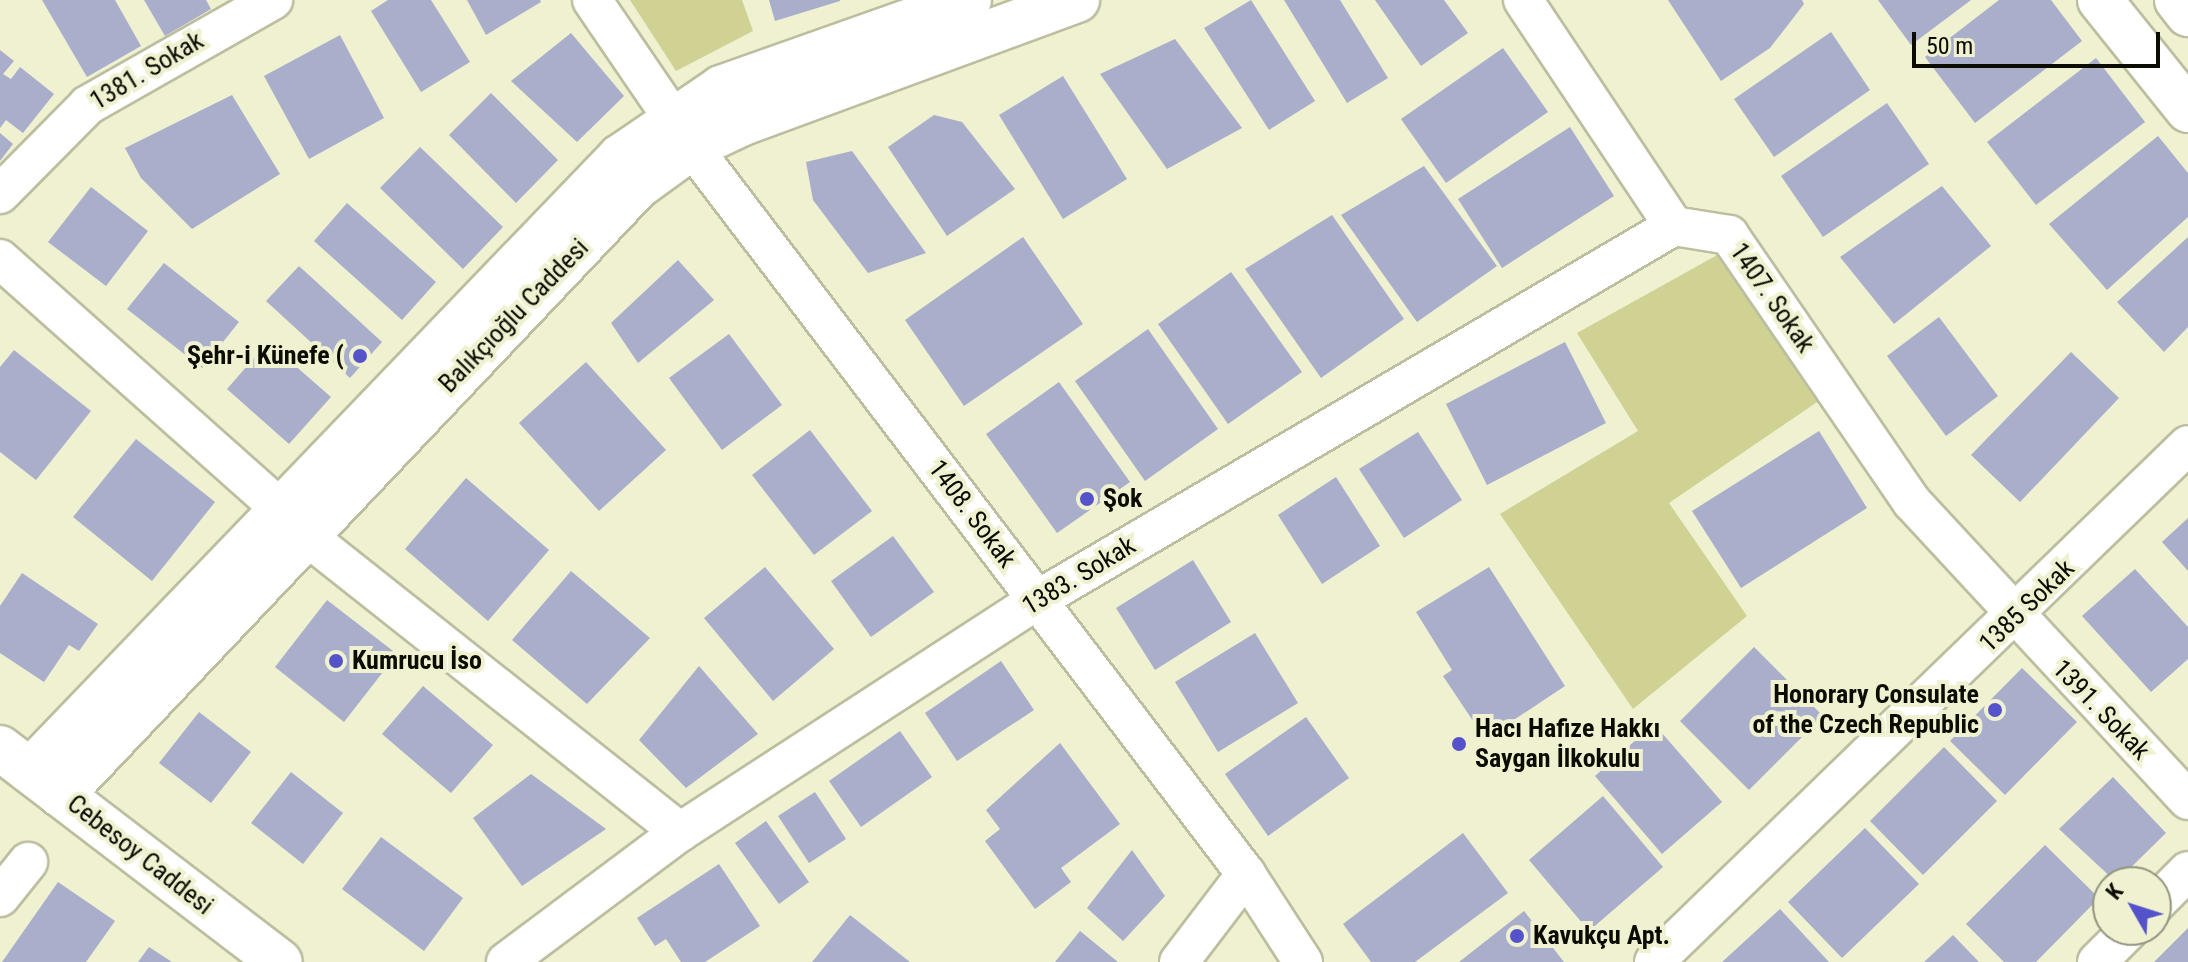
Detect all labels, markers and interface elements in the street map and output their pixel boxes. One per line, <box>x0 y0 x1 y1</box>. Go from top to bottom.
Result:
scale bar <box>1916 16 2164 66</box>
street label: 1381. Sokak <box>85 25 209 117</box>
text: 50 m <box>1926 32 1973 60</box>
street label: Balıkçıoğlu Caddesi <box>433 233 595 399</box>
street label: 1407. Sokak <box>1723 237 1821 359</box>
place label: Şehr-i Künefe ( <box>187 340 344 372</box>
marker: Şehr-i Künefe ( <box>351 347 369 365</box>
street label: 1408. Sokak <box>921 454 1023 574</box>
place label: Şok <box>1103 483 1142 515</box>
marker: Şok <box>1078 490 1096 508</box>
street label: 1383. Sokak <box>1017 530 1141 622</box>
street label: 1385 Sokak <box>1973 553 2081 659</box>
place label: Kumrucu İso <box>352 645 482 677</box>
marker: Kumrucu İso <box>327 652 345 670</box>
street label: 1391. Sokak <box>2046 654 2156 766</box>
place label: Honorary Consulate of the Czech Republic <box>1752 679 1979 740</box>
marker: Honorary Consulate of the Czech Republic <box>1986 701 2004 719</box>
place label: Hacı Hafize Hakkı Saygan İlkokulu <box>1475 713 1660 774</box>
marker: Hacı Hafize Hakkı Saygan İlkokulu <box>1450 735 1468 753</box>
street label: Cebesoy Caddesi <box>61 788 219 922</box>
north arrow <box>2092 866 2172 946</box>
text: K <box>2101 879 2128 904</box>
place label: Kavukçu Apt. <box>1533 920 1670 952</box>
marker: Kavukçu Apt. <box>1508 927 1526 945</box>

